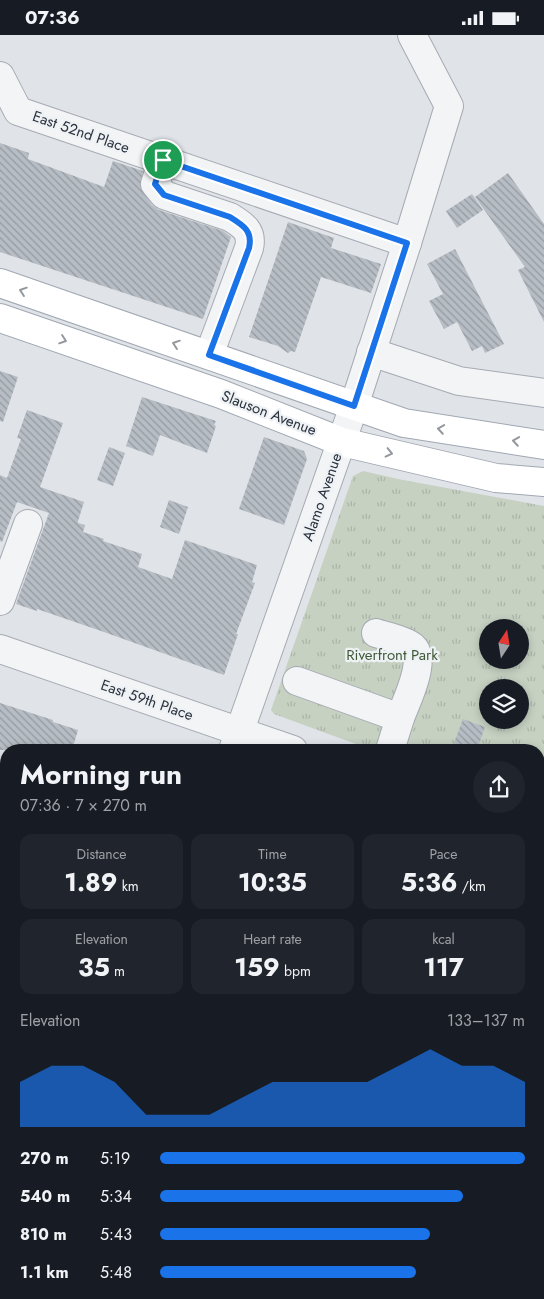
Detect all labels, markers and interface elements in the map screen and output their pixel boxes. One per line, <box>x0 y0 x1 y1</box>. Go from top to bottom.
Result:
text: 07:36 <box>25 4 80 31</box>
street label: East 52nd Place <box>30 105 133 159</box>
pin <box>142 139 184 181</box>
icon: arrive <box>149 146 177 174</box>
one-way arrow <box>19 286 27 296</box>
one-way arrow <box>58 334 66 344</box>
one-way arrow <box>173 339 181 349</box>
street label: Slauson Avenue <box>218 385 320 441</box>
one-way arrow <box>436 424 444 435</box>
one-way arrow <box>512 436 521 446</box>
one-way arrow <box>385 447 394 458</box>
street label: Alamo Avenue <box>297 450 347 544</box>
north arrow <box>479 619 529 669</box>
map controls <box>479 619 529 729</box>
park label: Riverfront Park <box>346 644 438 666</box>
street label: East 59th Place <box>98 674 196 726</box>
button: layers <box>479 679 529 729</box>
text: Morning run <box>20 754 182 795</box>
button: share <box>473 761 525 813</box>
text: 07:36 · 7 × 270 m <box>20 794 147 817</box>
text: Distance <box>76 844 127 864</box>
text: Time <box>258 844 287 864</box>
text: Pace <box>430 844 457 864</box>
text: 1.89 <box>64 864 117 900</box>
text: 10:35 <box>238 864 307 900</box>
text: 5:36 <box>401 864 457 900</box>
text: km <box>117 876 139 896</box>
text: /km <box>457 876 486 896</box>
text: Elevation <box>75 929 128 949</box>
text: Heart rate <box>243 929 302 949</box>
text: kcal <box>432 929 455 949</box>
text: 35 <box>78 949 110 985</box>
text: 159 <box>234 949 280 985</box>
text: 117 <box>423 949 464 985</box>
text: m <box>110 961 125 981</box>
text: bpm <box>280 961 311 981</box>
text: Elevation <box>20 1009 80 1032</box>
text: 133–137 m <box>447 1009 525 1032</box>
text: 270 m <box>20 1147 69 1170</box>
text: 5:19 <box>100 1147 130 1170</box>
text: 540 m <box>20 1185 70 1208</box>
text: 5:34 <box>100 1185 132 1208</box>
text: 810 m <box>20 1223 67 1246</box>
text: 5:43 <box>100 1223 132 1246</box>
text: 1.1 km <box>20 1261 69 1284</box>
text: 5:48 <box>100 1261 132 1284</box>

